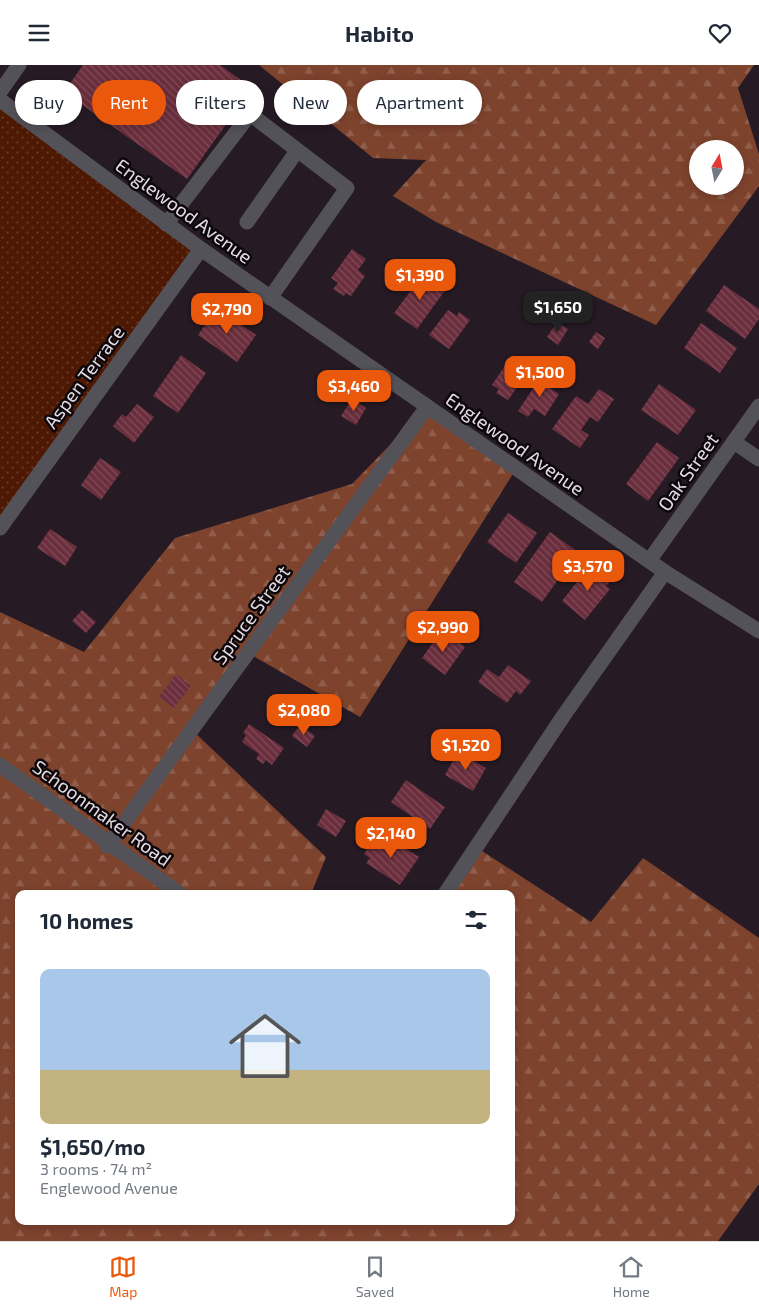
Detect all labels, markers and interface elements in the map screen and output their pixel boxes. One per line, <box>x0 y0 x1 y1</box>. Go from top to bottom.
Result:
icon: menu <box>25 19 53 47</box>
icon: heart <box>706 19 734 47</box>
text: Habito <box>345 20 414 46</box>
chip: Buy <box>15 80 82 125</box>
chip: Rent <box>92 80 166 125</box>
chip: Filters <box>176 80 264 125</box>
chip: New <box>274 80 347 125</box>
chip: Apartment <box>357 80 482 125</box>
north arrow <box>689 140 744 195</box>
map controls <box>689 140 744 195</box>
street label: Englewood Avenue <box>111 153 257 268</box>
pin: $1,390 <box>379 259 461 301</box>
text: $1,390 <box>396 265 444 284</box>
pin: $1,650 <box>517 291 599 333</box>
pin: $2,790 <box>186 293 268 335</box>
text: $1,650 <box>534 297 582 316</box>
text: $2,790 <box>202 299 252 318</box>
street label: Aspen Terrace <box>39 321 129 433</box>
pin: $1,500 <box>499 355 581 398</box>
text: $1,500 <box>515 362 565 381</box>
pin: $3,460 <box>313 369 395 412</box>
text: $3,460 <box>328 376 380 395</box>
street label: Englewood Avenue <box>442 387 589 500</box>
street label: Oak Street <box>652 428 723 515</box>
pin: $3,570 <box>547 549 629 592</box>
text: $3,570 <box>563 556 613 575</box>
street label: Spruce Street <box>207 561 294 669</box>
pin: $2,990 <box>402 611 484 653</box>
text: $2,990 <box>417 617 469 636</box>
pin: $2,080 <box>263 693 345 736</box>
text: $2,080 <box>278 700 330 719</box>
pin: $1,520 <box>425 729 507 771</box>
text: $1,520 <box>442 735 490 754</box>
street label: Schoonmaker Road <box>29 755 176 871</box>
pin: $2,140 <box>350 817 432 859</box>
text: $2,140 <box>367 823 415 842</box>
icon: filters <box>462 906 490 934</box>
text: 10 homes <box>40 908 133 933</box>
icon: home <box>220 1001 310 1091</box>
text: $1,650/mo <box>40 1134 145 1159</box>
text: 3 rooms · 74 m² <box>40 1159 152 1178</box>
text: Englewood Avenue <box>40 1178 178 1197</box>
tab: Map <box>109 1253 137 1300</box>
tab: Saved <box>356 1253 394 1300</box>
tab: Home <box>613 1253 650 1300</box>

